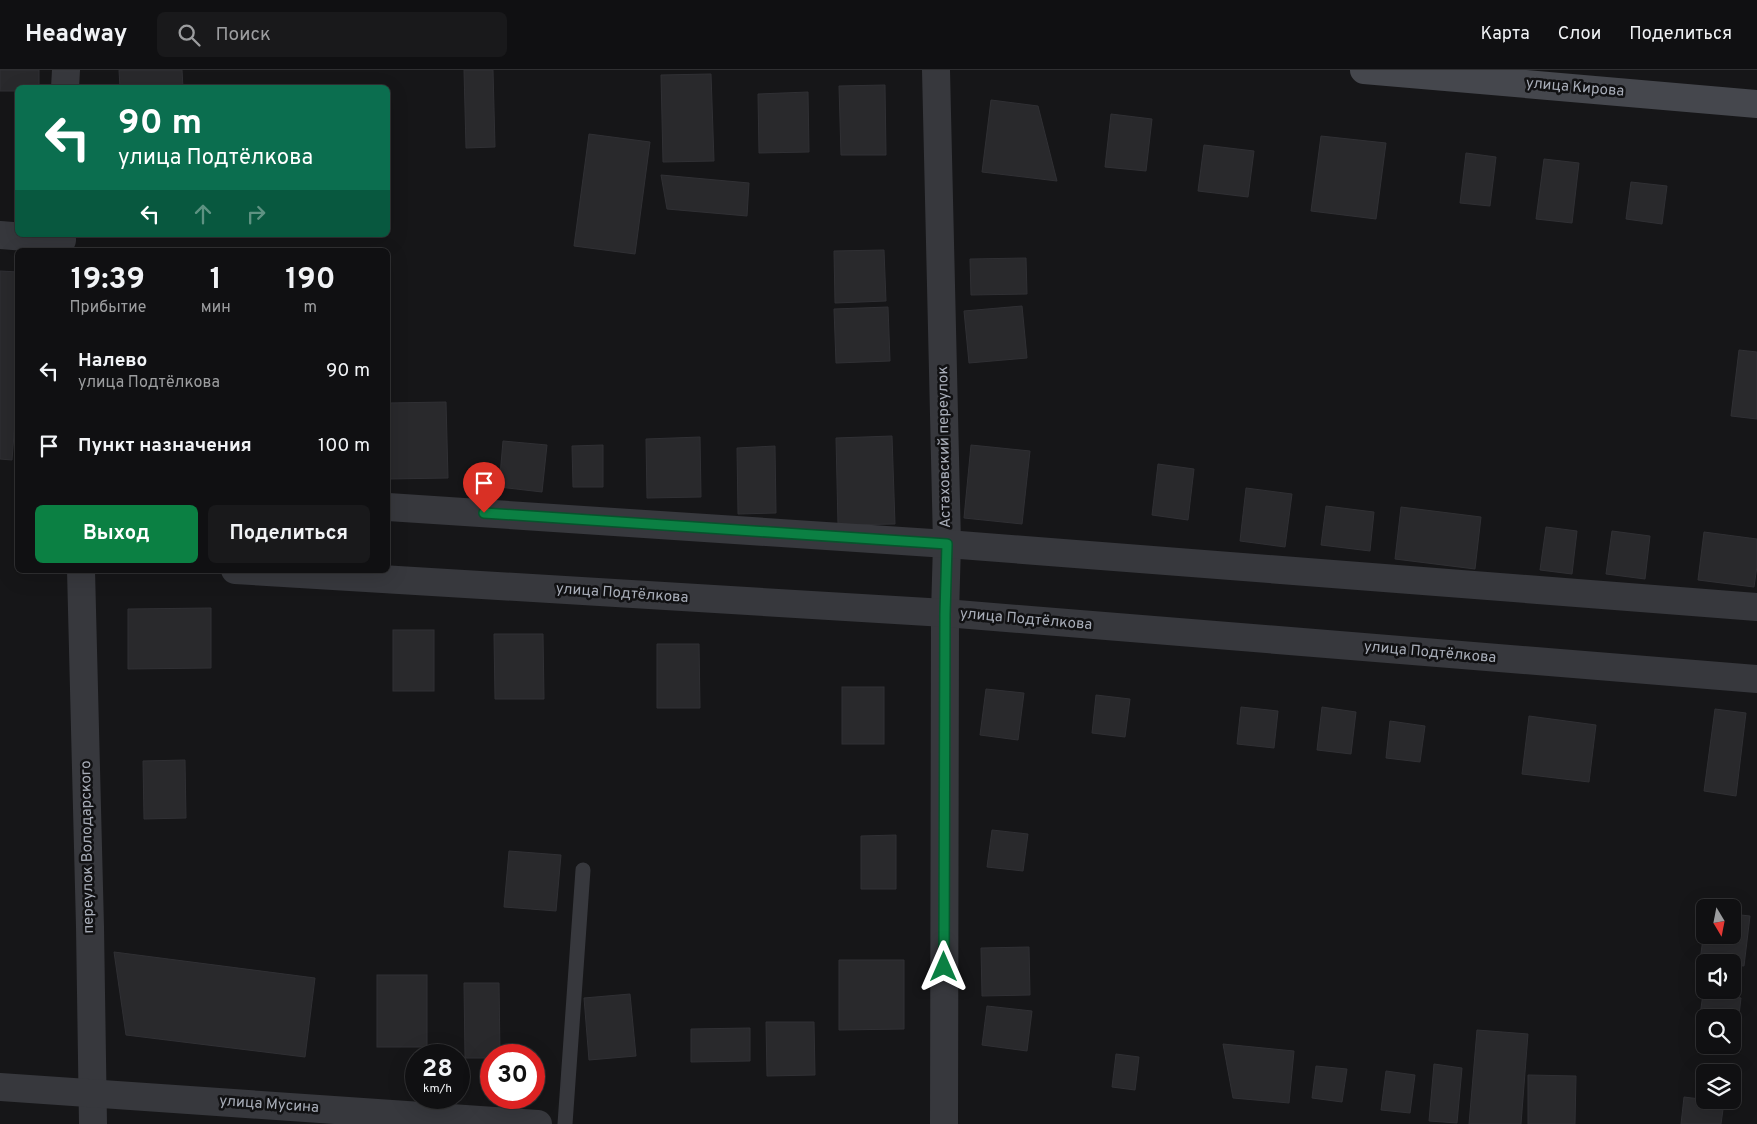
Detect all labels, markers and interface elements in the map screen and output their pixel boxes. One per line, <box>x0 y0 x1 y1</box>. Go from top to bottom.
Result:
search box <box>157 12 507 57</box>
text: Headway <box>25 20 127 50</box>
icon: search <box>175 21 203 49</box>
text: Поиск <box>215 23 271 47</box>
text: Карта <box>1480 23 1530 46</box>
text: Слои <box>1558 23 1601 46</box>
text: Поделиться <box>1629 23 1732 46</box>
street label: улица Кирова <box>1525 74 1625 102</box>
text: 90 m <box>118 102 202 146</box>
icon: left <box>35 105 100 170</box>
text: улица Подтёлкова <box>118 145 313 172</box>
icon: left <box>136 200 164 228</box>
icon: ahead <box>189 200 217 228</box>
icon: right <box>242 200 270 228</box>
text: 19:39 <box>71 262 145 299</box>
text: 1 <box>210 262 222 299</box>
text: 190 <box>285 262 335 299</box>
text: Прибытие <box>70 298 146 318</box>
text: мин <box>201 298 231 318</box>
text: m <box>304 298 317 318</box>
text: Налево <box>78 349 147 373</box>
icon: left <box>35 357 63 385</box>
text: 90 m <box>326 359 370 383</box>
street label: Астаховский переулок <box>934 366 956 528</box>
text: улица Подтёлкова <box>78 373 220 393</box>
icon: arrive <box>35 432 63 460</box>
text: Пункт назначения <box>78 434 252 458</box>
text: 100 m <box>318 434 370 458</box>
pin <box>463 462 505 513</box>
icon: arrive <box>470 469 498 497</box>
button: Выход <box>35 505 198 563</box>
button: Поделиться <box>208 505 370 563</box>
street label: улица Подтёлкова <box>555 580 689 608</box>
street label: улица Подтёлкова <box>959 605 1093 635</box>
street label: улица Подтёлкова <box>1363 638 1497 668</box>
street label: переулок Володарского <box>77 760 99 934</box>
north arrow <box>1696 899 1741 944</box>
map controls <box>1696 899 1741 1109</box>
position arrow <box>917 940 969 992</box>
button: sound <box>1696 954 1741 999</box>
button: search <box>1696 1009 1741 1054</box>
speed limit sign: 30 <box>480 1044 545 1109</box>
text: 28 <box>422 1054 453 1086</box>
button: layers <box>1696 1064 1741 1109</box>
text: km/h <box>423 1081 452 1097</box>
street label: улица Мусина <box>218 1092 320 1118</box>

